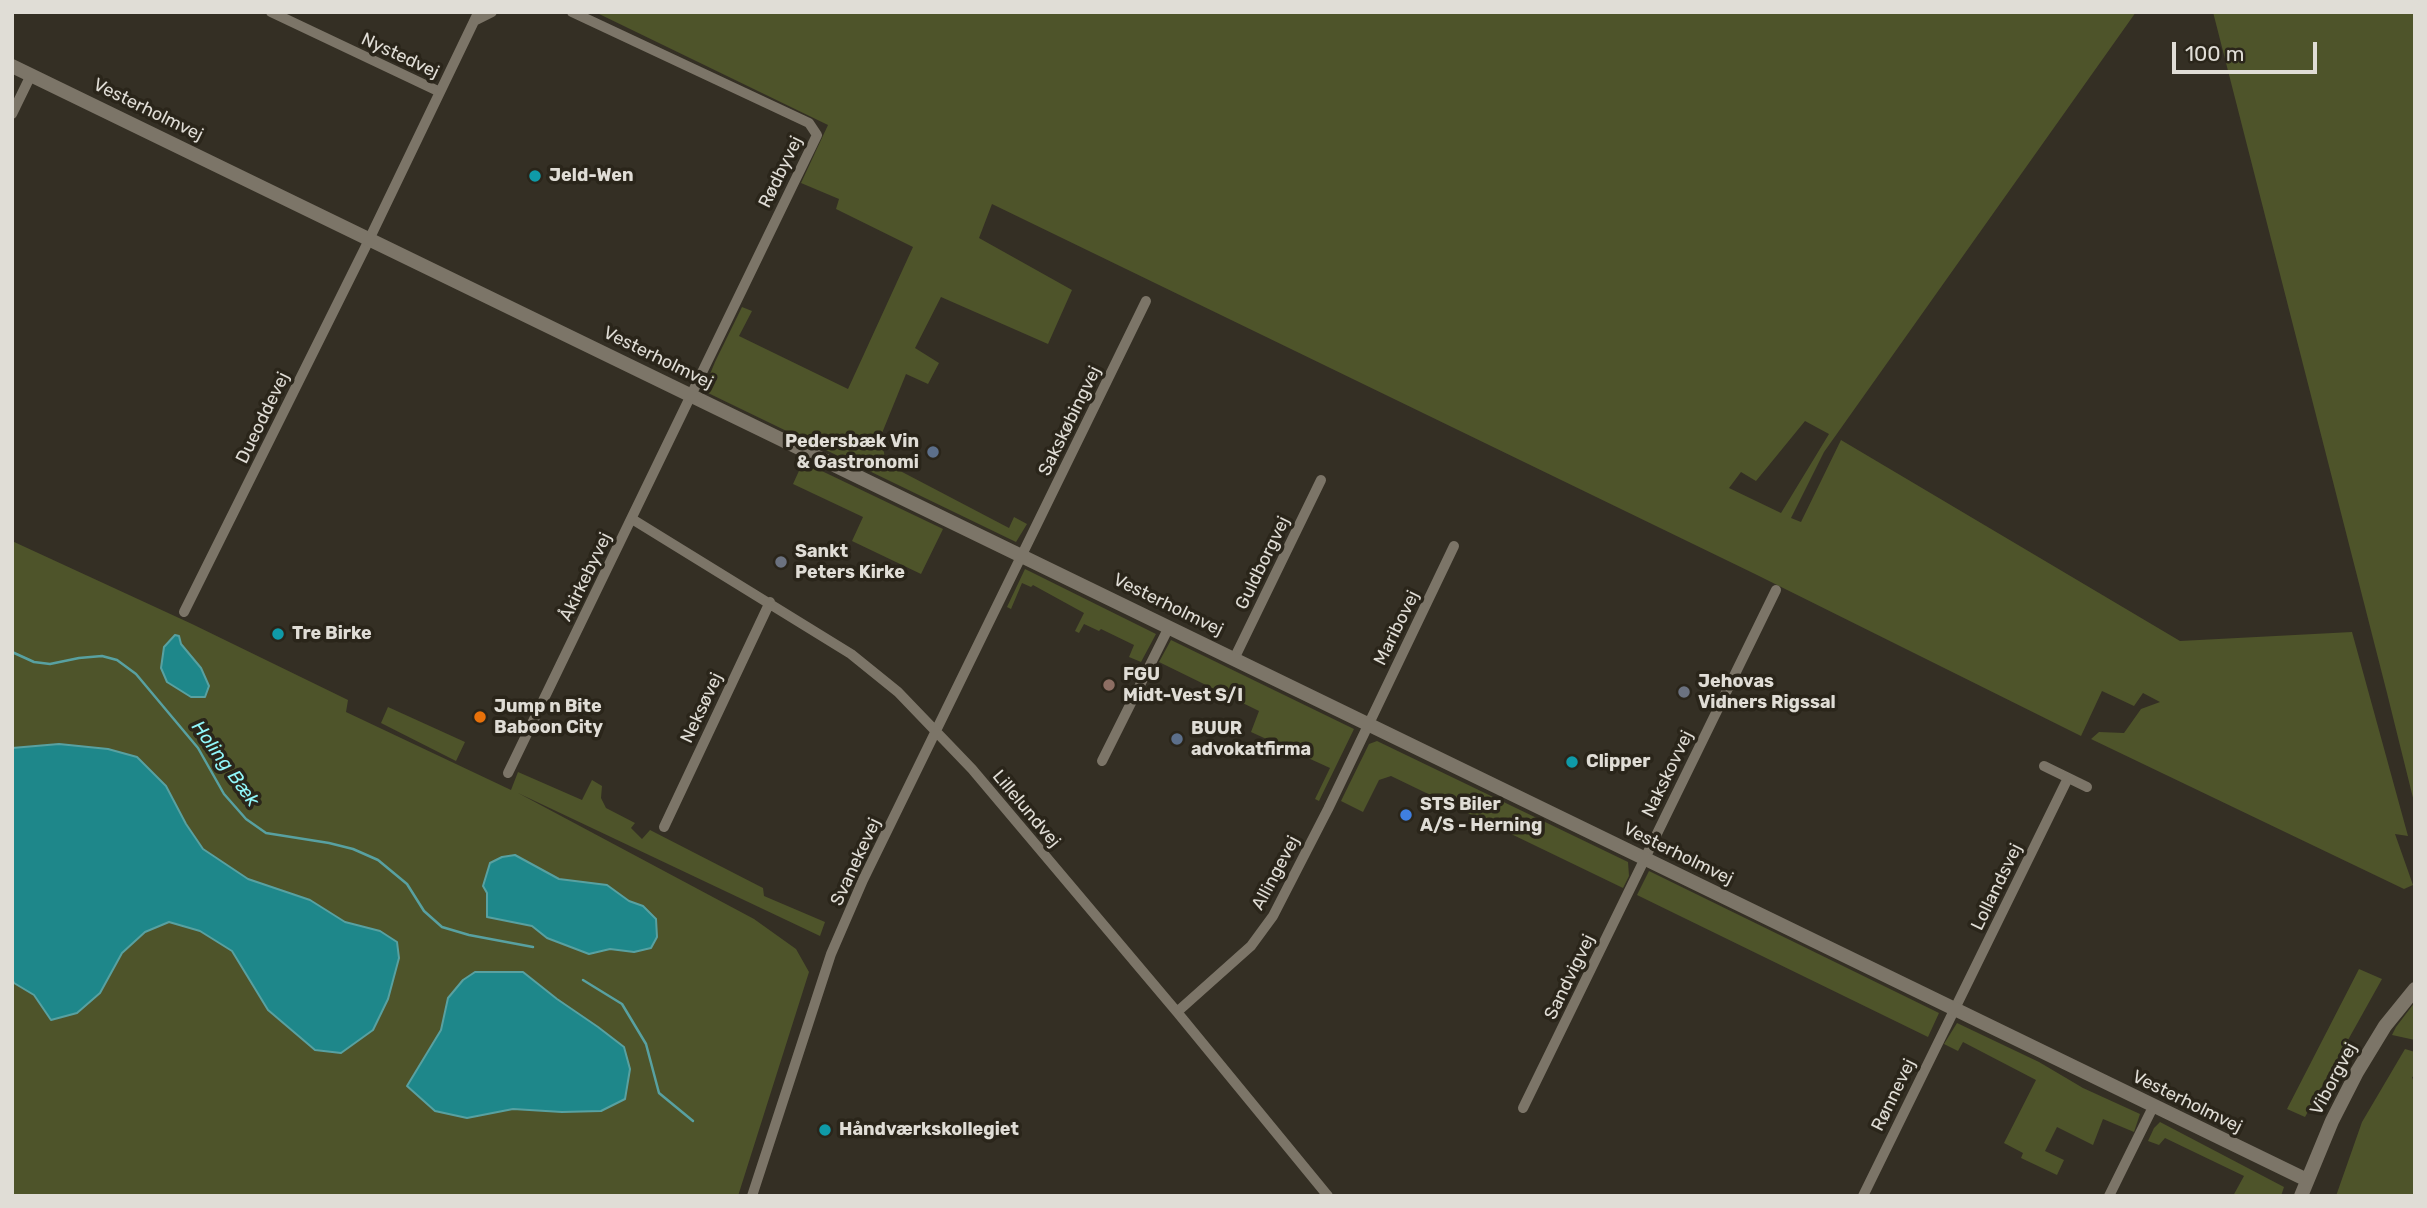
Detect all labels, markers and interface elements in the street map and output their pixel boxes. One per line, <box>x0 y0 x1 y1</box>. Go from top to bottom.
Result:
scale bar <box>2175 28 2320 72</box>
street label: Nystedvej <box>358 29 442 83</box>
text: 100 m <box>2185 41 2244 66</box>
street label: Vesterholmvej <box>89 74 207 146</box>
street label: Rødbyvej <box>754 133 808 211</box>
place label: Jeld-Wen <box>549 165 633 187</box>
marker: Jeld-Wen <box>527 168 543 184</box>
street label: Vesterholmvej <box>599 322 717 394</box>
street label: Sakskøbingvej <box>1034 363 1106 479</box>
street label: Dueoddevej <box>232 369 294 467</box>
place label: Pedersbæk Vin & Gastronomi <box>785 431 919 474</box>
marker: Pedersbæk Vin & Gastronomi <box>925 444 941 460</box>
street label: Guldborgvej <box>1231 513 1295 613</box>
street label: Åkirkebyvej <box>555 529 617 625</box>
place label: Sankt Peters Kirke <box>795 541 905 584</box>
marker: Sankt Peters Kirke <box>773 554 789 570</box>
street label: Vesterholmvej <box>1109 569 1227 641</box>
street label: Maribovej <box>1370 587 1424 669</box>
place label: Tre Birke <box>292 623 372 645</box>
marker: Tre Birke <box>270 626 286 642</box>
place label: FGU Midt-Vest S/I <box>1123 664 1243 706</box>
street label: Neksøvej <box>676 669 728 747</box>
place label: Jehovas Vidners Rigssal <box>1698 671 1836 714</box>
marker: FGU Midt-Vest S/I <box>1101 677 1117 693</box>
marker: Jehovas Vidners Rigssal <box>1676 684 1692 700</box>
place label: Jump n Bite Baboon City <box>494 696 603 738</box>
marker: Jump n Bite Baboon City <box>472 709 488 725</box>
water label: Holing Bæk <box>186 717 264 811</box>
place label: BUUR advokatfirma <box>1191 718 1311 760</box>
street label: Nakskovvej <box>1638 727 1698 821</box>
marker: BUUR advokatfirma <box>1169 731 1185 747</box>
place label: Clipper <box>1586 751 1651 773</box>
marker: Clipper <box>1564 754 1580 770</box>
street label: Lillelundvej <box>987 766 1065 852</box>
place label: STS Biler A/S - Herning <box>1420 794 1542 836</box>
marker: STS Biler A/S - Herning <box>1398 807 1414 823</box>
street label: Svanekevej <box>826 815 886 909</box>
street label: Vesterholmvej <box>1619 818 1737 890</box>
street label: Allingevej <box>1247 832 1305 914</box>
street label: Lollandsvej <box>1967 840 2027 934</box>
street label: Sandvigvej <box>1540 931 1600 1023</box>
street label: Viborgvej <box>2306 1039 2362 1119</box>
street label: Rønnevej <box>1867 1055 1921 1135</box>
street label: Vesterholmvej <box>2128 1066 2246 1138</box>
place label: Håndværkskollegiet <box>839 1119 1019 1141</box>
marker: Håndværkskollegiet <box>817 1122 833 1138</box>

